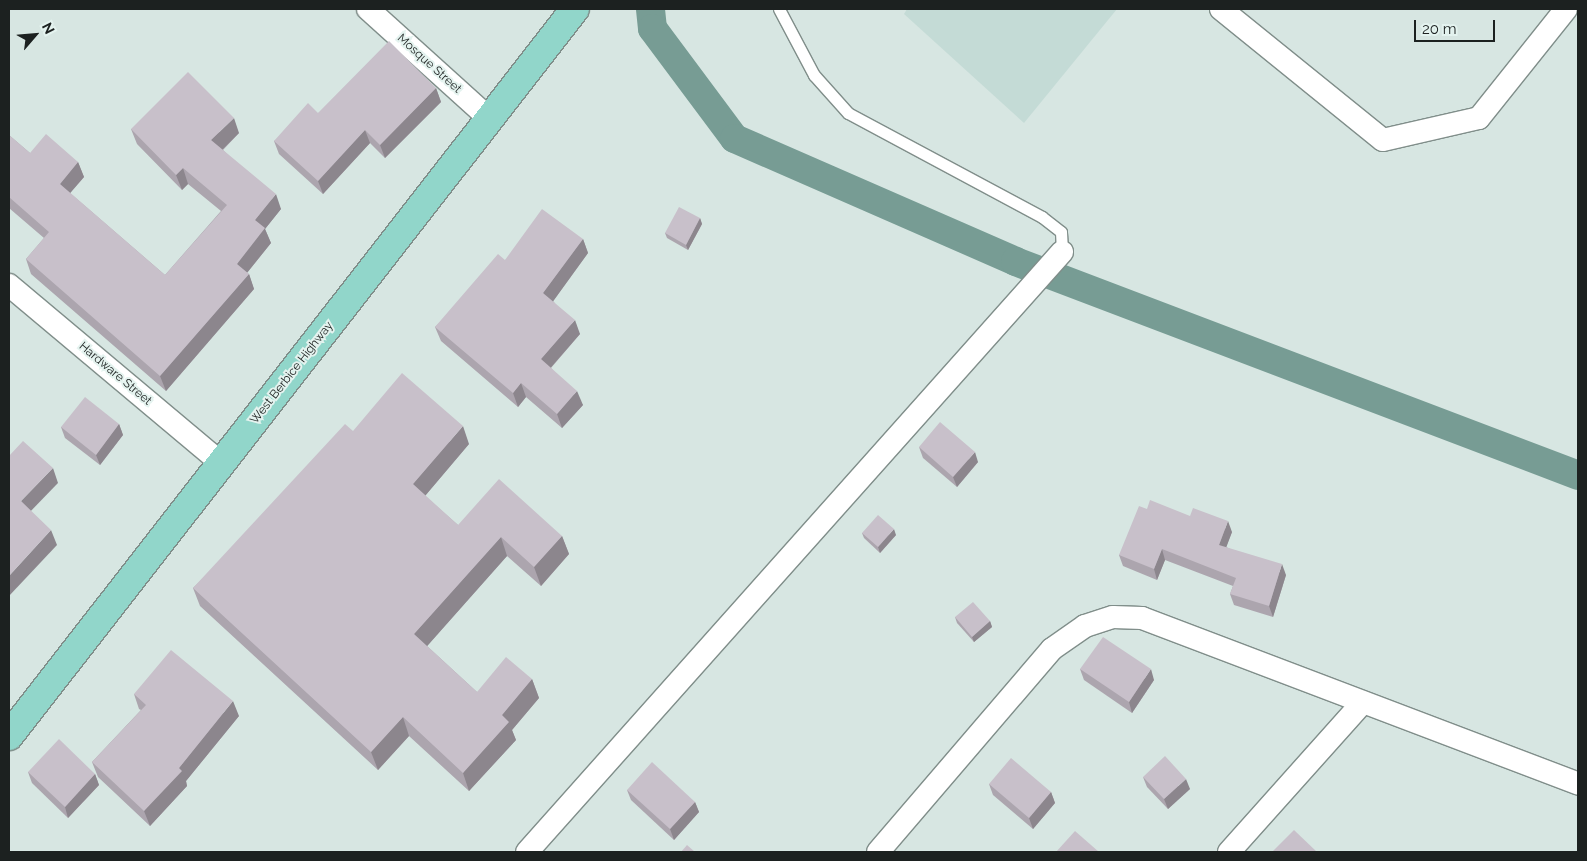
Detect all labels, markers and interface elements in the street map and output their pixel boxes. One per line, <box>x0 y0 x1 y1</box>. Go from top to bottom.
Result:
north arrow <box>10 10 60 60</box>
scale bar <box>1417 10 1498 42</box>
text: N <box>39 20 58 37</box>
text: 20 m <box>1422 20 1457 38</box>
street label: Mosque Street <box>394 31 464 97</box>
street label: West Berbice Highway <box>248 319 336 427</box>
street label: Hardware Street <box>76 339 154 409</box>

